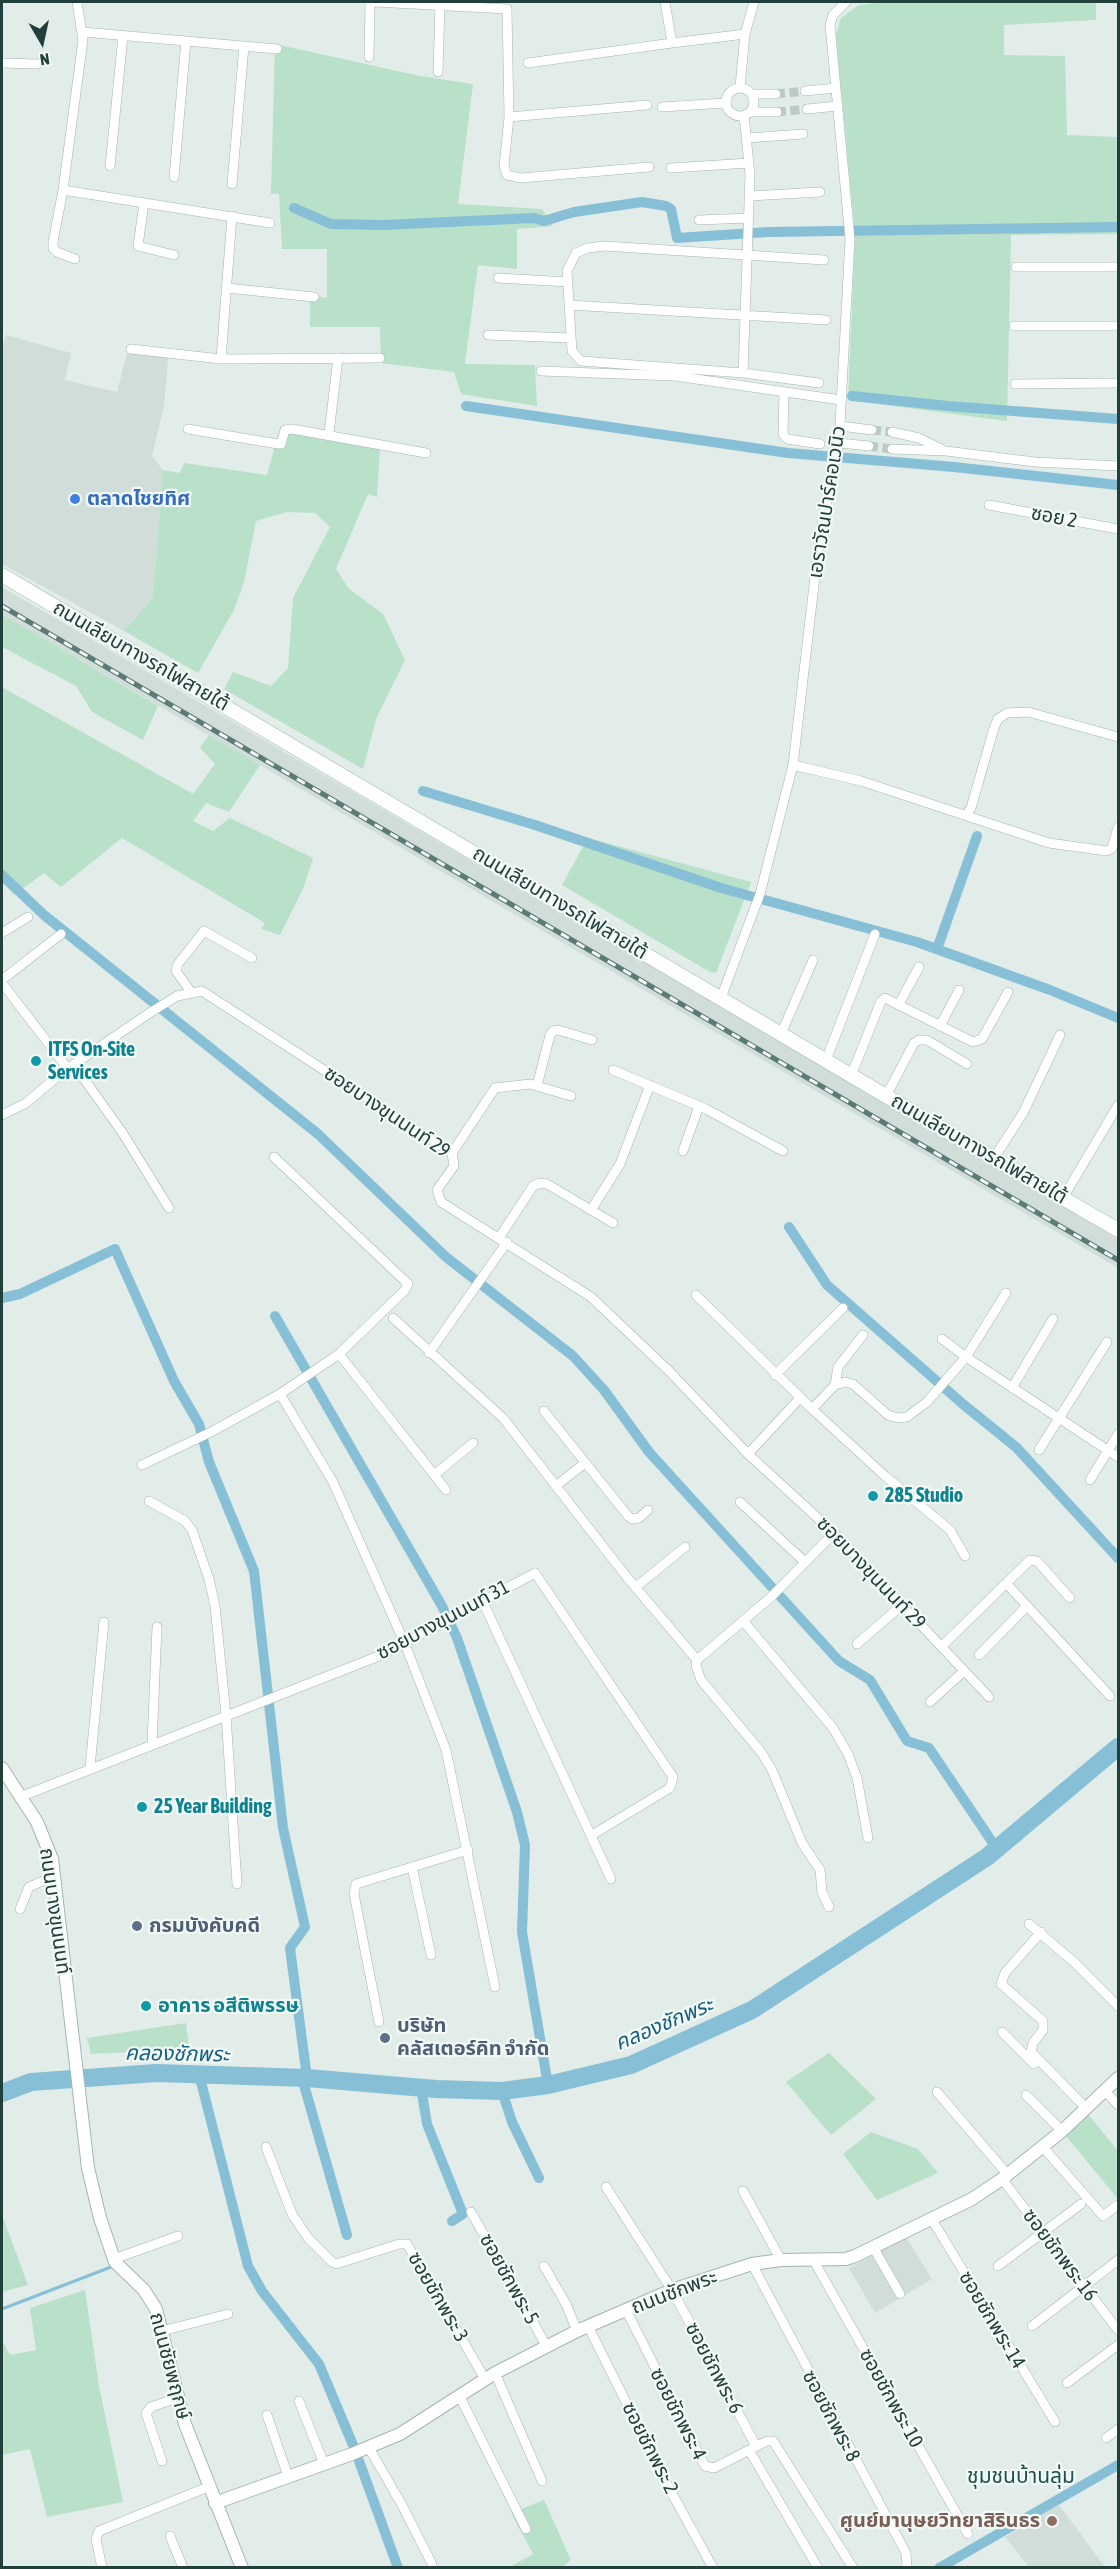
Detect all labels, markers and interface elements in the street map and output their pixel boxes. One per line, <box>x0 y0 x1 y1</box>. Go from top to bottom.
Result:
north arrow <box>12 12 72 72</box>
text: N <box>39 50 51 69</box>
street label: เอราวัณปาร์คอเวนิว <box>803 424 851 580</box>
place label: ตลาดไชยทิศ <box>87 487 190 511</box>
marker: ตลาดไชยทิศ <box>68 492 82 506</box>
street label: ซอย 2 <box>1029 501 1079 533</box>
street label: ถนนเลียบทางรถไฟสายใต้ <box>49 596 233 716</box>
street label: ถนนเลียบทางรถไฟสายใต้ <box>468 841 652 965</box>
place label: ITFS On-Site Services <box>48 1038 135 1085</box>
marker: ITFS On-Site Services <box>29 1054 43 1068</box>
street label: ซอยบางขุนนนท์ 29 <box>319 1061 455 1163</box>
street label: ถนนเลียบทางรถไฟสายใต้ <box>887 1089 1071 1209</box>
place label: 285 Studio <box>885 1484 963 1508</box>
marker: 285 Studio <box>866 1489 880 1503</box>
street label: ซอยบางขุนนนท์ 29 <box>811 1512 931 1634</box>
street label: ซอยบางขุนนนท์ 31 <box>373 1575 513 1665</box>
place label: 25 Year Building <box>154 1795 271 1819</box>
marker: 25 Year Building <box>135 1800 149 1814</box>
street label: ถนนบางขุนนนท์ <box>34 1846 76 1976</box>
place label: กรมบังคับคดี <box>149 1914 260 1938</box>
marker: กรมบังคับคดี <box>130 1919 144 1933</box>
water label: คลองชักพระ <box>611 1992 717 2056</box>
place label: อาคาร อสีติพรรษ <box>158 1994 299 2018</box>
marker: อาคาร อสีติพรรษ <box>139 1999 153 2013</box>
place label: บริษัท คลัสเตอร์คิท จำกัด <box>397 2014 549 2061</box>
marker: บริษัท คลัสเตอร์คิท จำกัด <box>378 2031 392 2045</box>
water label: คลองชักพระ <box>125 2040 229 2068</box>
street label: ซอยชักพระ 16 <box>1017 2204 1103 2306</box>
street label: ซอยชักพระ 5 <box>474 2229 544 2329</box>
street label: ซอยชักพระ 3 <box>403 2248 473 2346</box>
street label: ถนนชักพระ <box>628 2265 720 2319</box>
street label: ซอยชักพระ 14 <box>954 2267 1030 2373</box>
street label: ถนนชัยพฤกษ์ <box>144 2310 196 2422</box>
street label: ซอยชักพระ 6 <box>680 2318 748 2418</box>
street label: ซอยชักพระ 10 <box>854 2344 928 2452</box>
street label: ซอยชักพระ 4 <box>645 2364 711 2464</box>
street label: ซอยชักพระ 8 <box>797 2366 865 2466</box>
street label: ซอยชักพระ 2 <box>617 2398 683 2498</box>
district label: ชุมชนบ้านลุ่ม <box>967 2463 1075 2489</box>
place label: ศูนย์มานุษยวิทยาสิรินธร <box>840 2509 1040 2533</box>
marker: ศูนย์มานุษยวิทยาสิรินธร <box>1045 2514 1059 2528</box>

